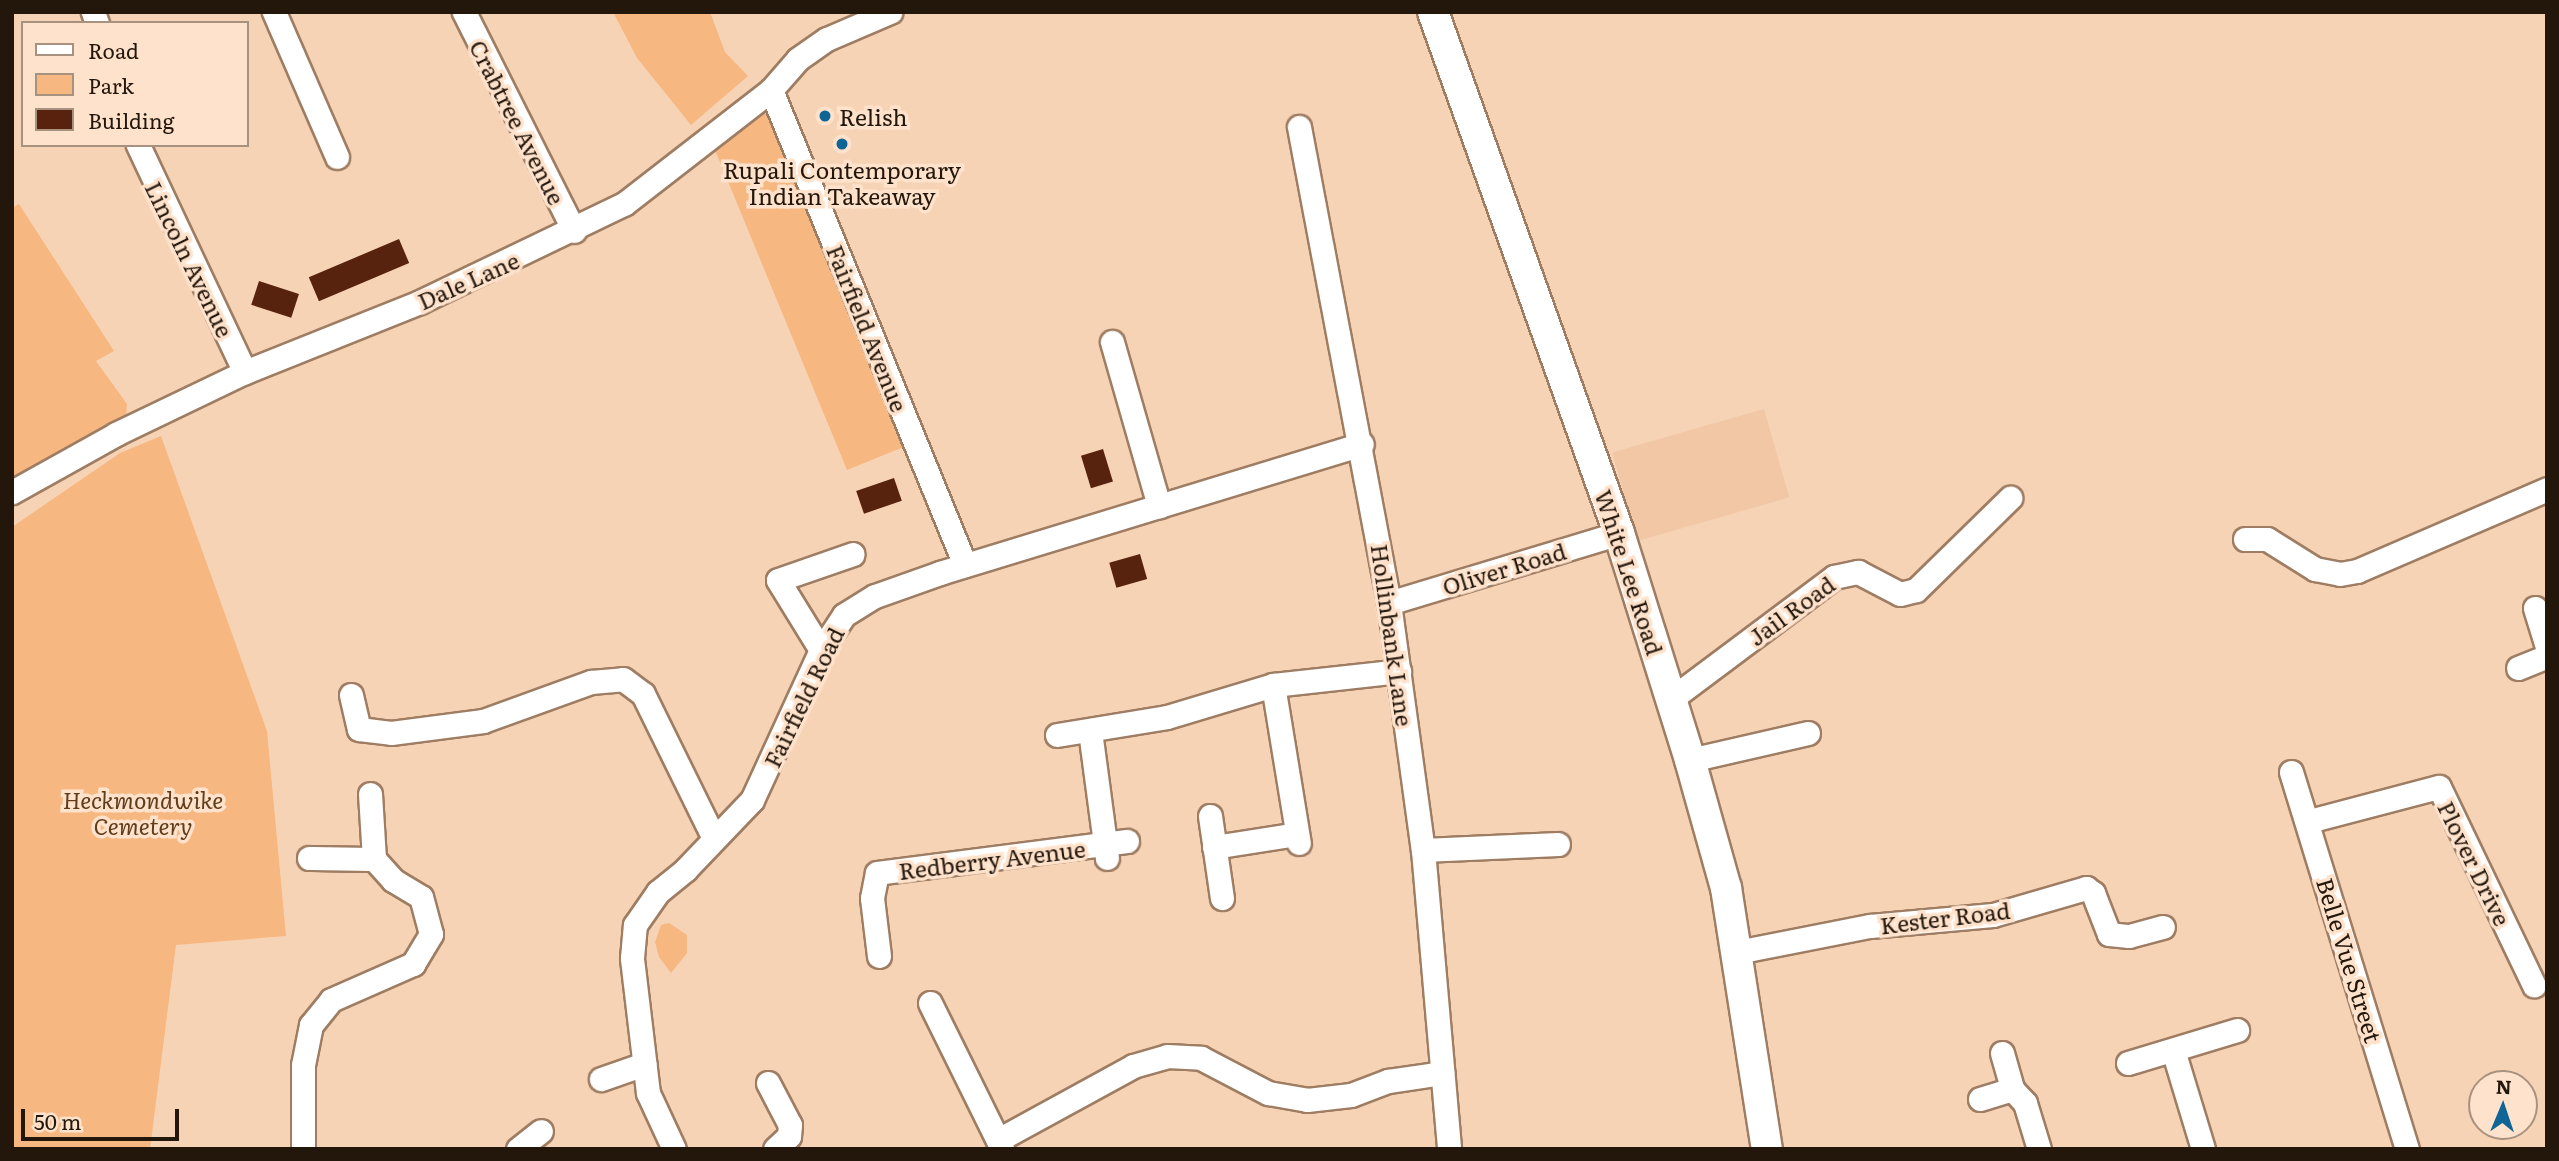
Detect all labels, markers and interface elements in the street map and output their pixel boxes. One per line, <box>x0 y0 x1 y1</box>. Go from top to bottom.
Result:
legend <box>21 21 248 147</box>
text: Road <box>88 34 139 65</box>
street label: Crabtree Avenue <box>465 35 571 209</box>
text: Park <box>88 69 134 100</box>
place label: Relish <box>839 102 908 130</box>
text: Building <box>88 104 174 135</box>
marker: Relish <box>817 108 833 124</box>
marker: Rupali Contemporary Indian Takeaway <box>834 136 850 152</box>
place label: Rupali Contemporary Indian Takeaway <box>723 155 961 209</box>
street label: Lincoln Avenue <box>140 177 240 341</box>
street label: Fairfield Avenue <box>822 241 914 415</box>
street label: Dale Lane <box>413 245 523 315</box>
street label: White Lee Road <box>1590 486 1670 658</box>
street label: Oliver Road <box>1439 536 1569 600</box>
street label: Hollinbank Lane <box>1367 542 1419 728</box>
street label: Jail Road <box>1742 569 1840 651</box>
street label: Fairfield Road <box>757 622 849 772</box>
park label: Heckmondwike Cemetery <box>63 785 223 839</box>
street label: Plover Drive <box>2433 796 2517 930</box>
street label: Redberry Avenue <box>897 834 1087 884</box>
street label: Belle Vue Street <box>2312 874 2388 1046</box>
street label: Kester Road <box>1878 895 2012 939</box>
north arrow <box>2468 1070 2538 1140</box>
text: N <box>2495 1072 2512 1100</box>
scale bar <box>24 1094 182 1138</box>
text: 50 m <box>34 1105 81 1136</box>

